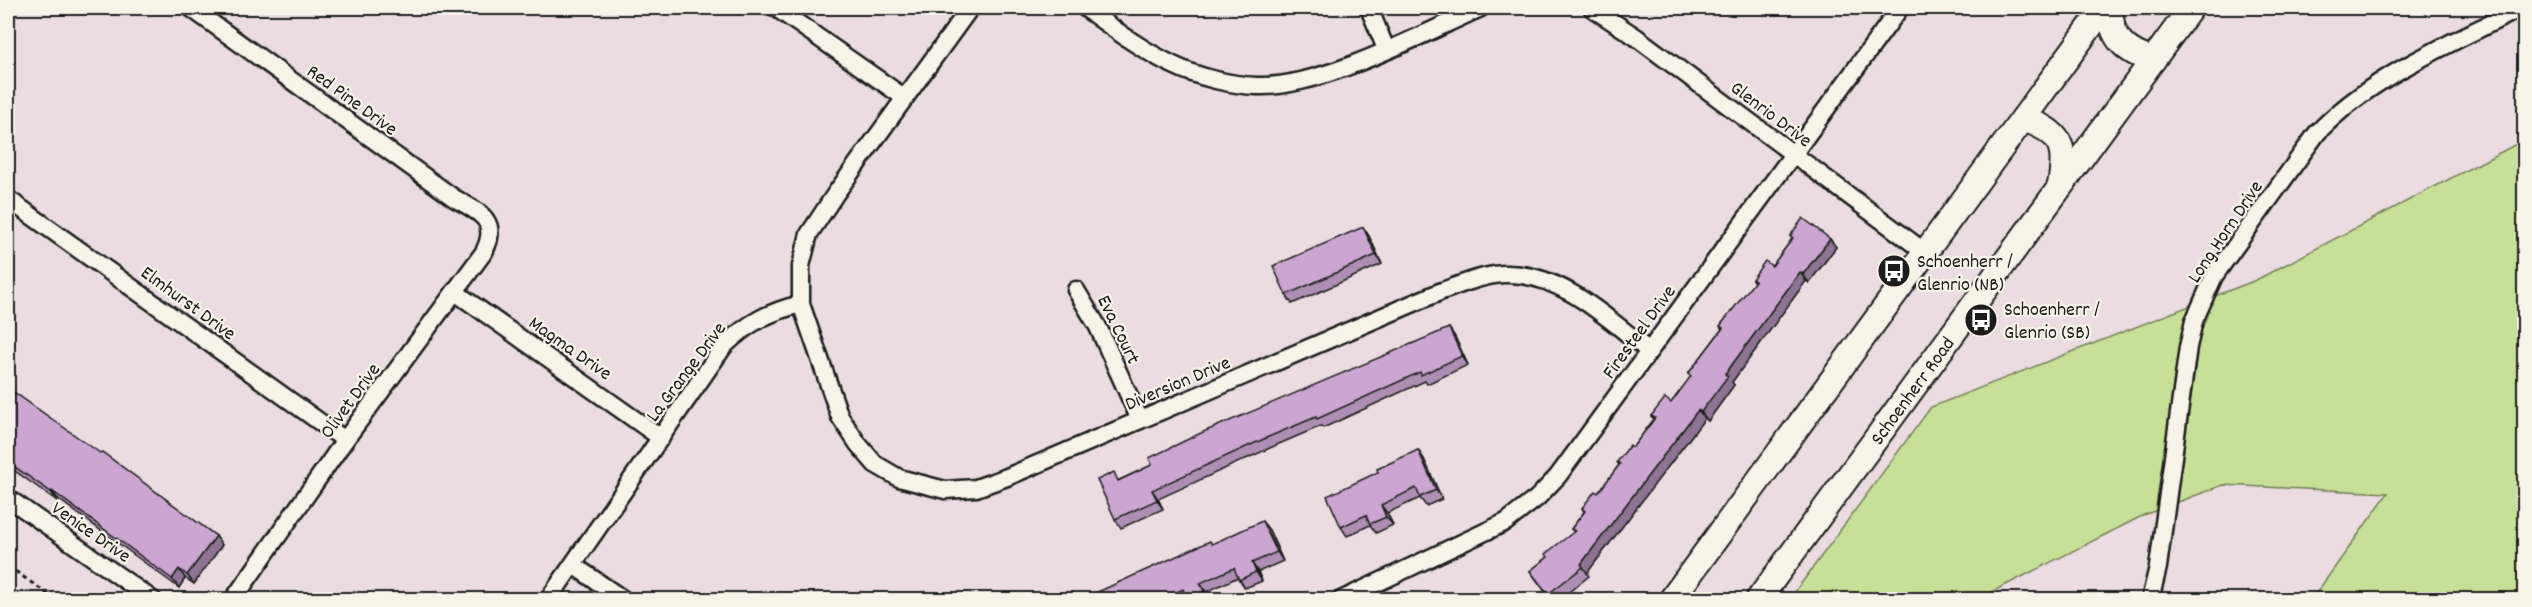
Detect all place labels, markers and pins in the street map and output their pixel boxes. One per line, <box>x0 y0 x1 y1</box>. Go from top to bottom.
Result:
place label: Schoenherr / Glenrio (NB) <box>1917 249 2013 300</box>
bus stop icon: Schoenherr / Glenrio (NB) <box>1876 253 1912 289</box>
place label: Schoenherr / Glenrio (SB) <box>2004 297 2100 348</box>
bus stop icon: Schoenherr / Glenrio (SB) <box>1963 302 1999 338</box>

